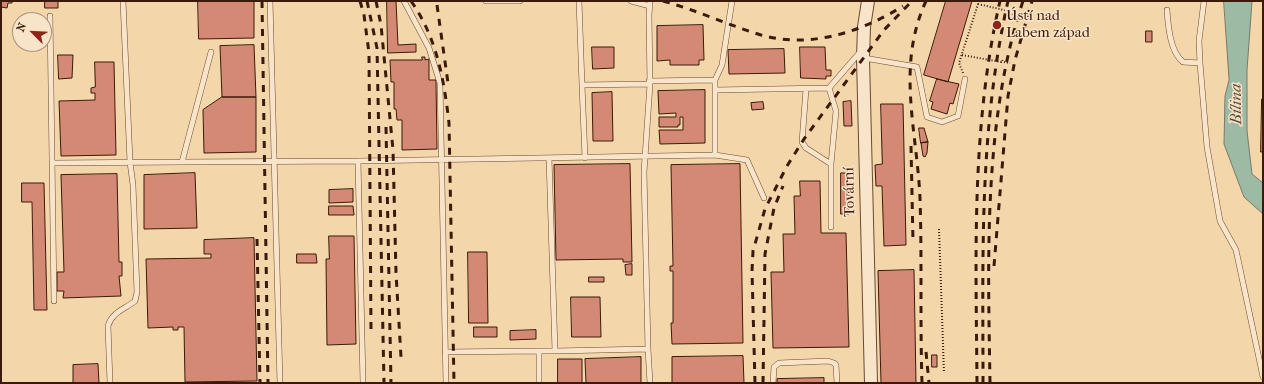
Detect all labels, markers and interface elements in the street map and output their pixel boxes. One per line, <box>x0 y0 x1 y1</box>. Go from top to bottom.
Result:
place label: Ústí nad Labem západ <box>1006 7 1090 42</box>
north arrow <box>12 12 52 52</box>
marker: Ústí nad Labem západ <box>991 19 1003 31</box>
text: N <box>14 21 29 34</box>
water label: Bílina <box>1227 83 1247 125</box>
street label: Tovární <box>841 167 859 217</box>

